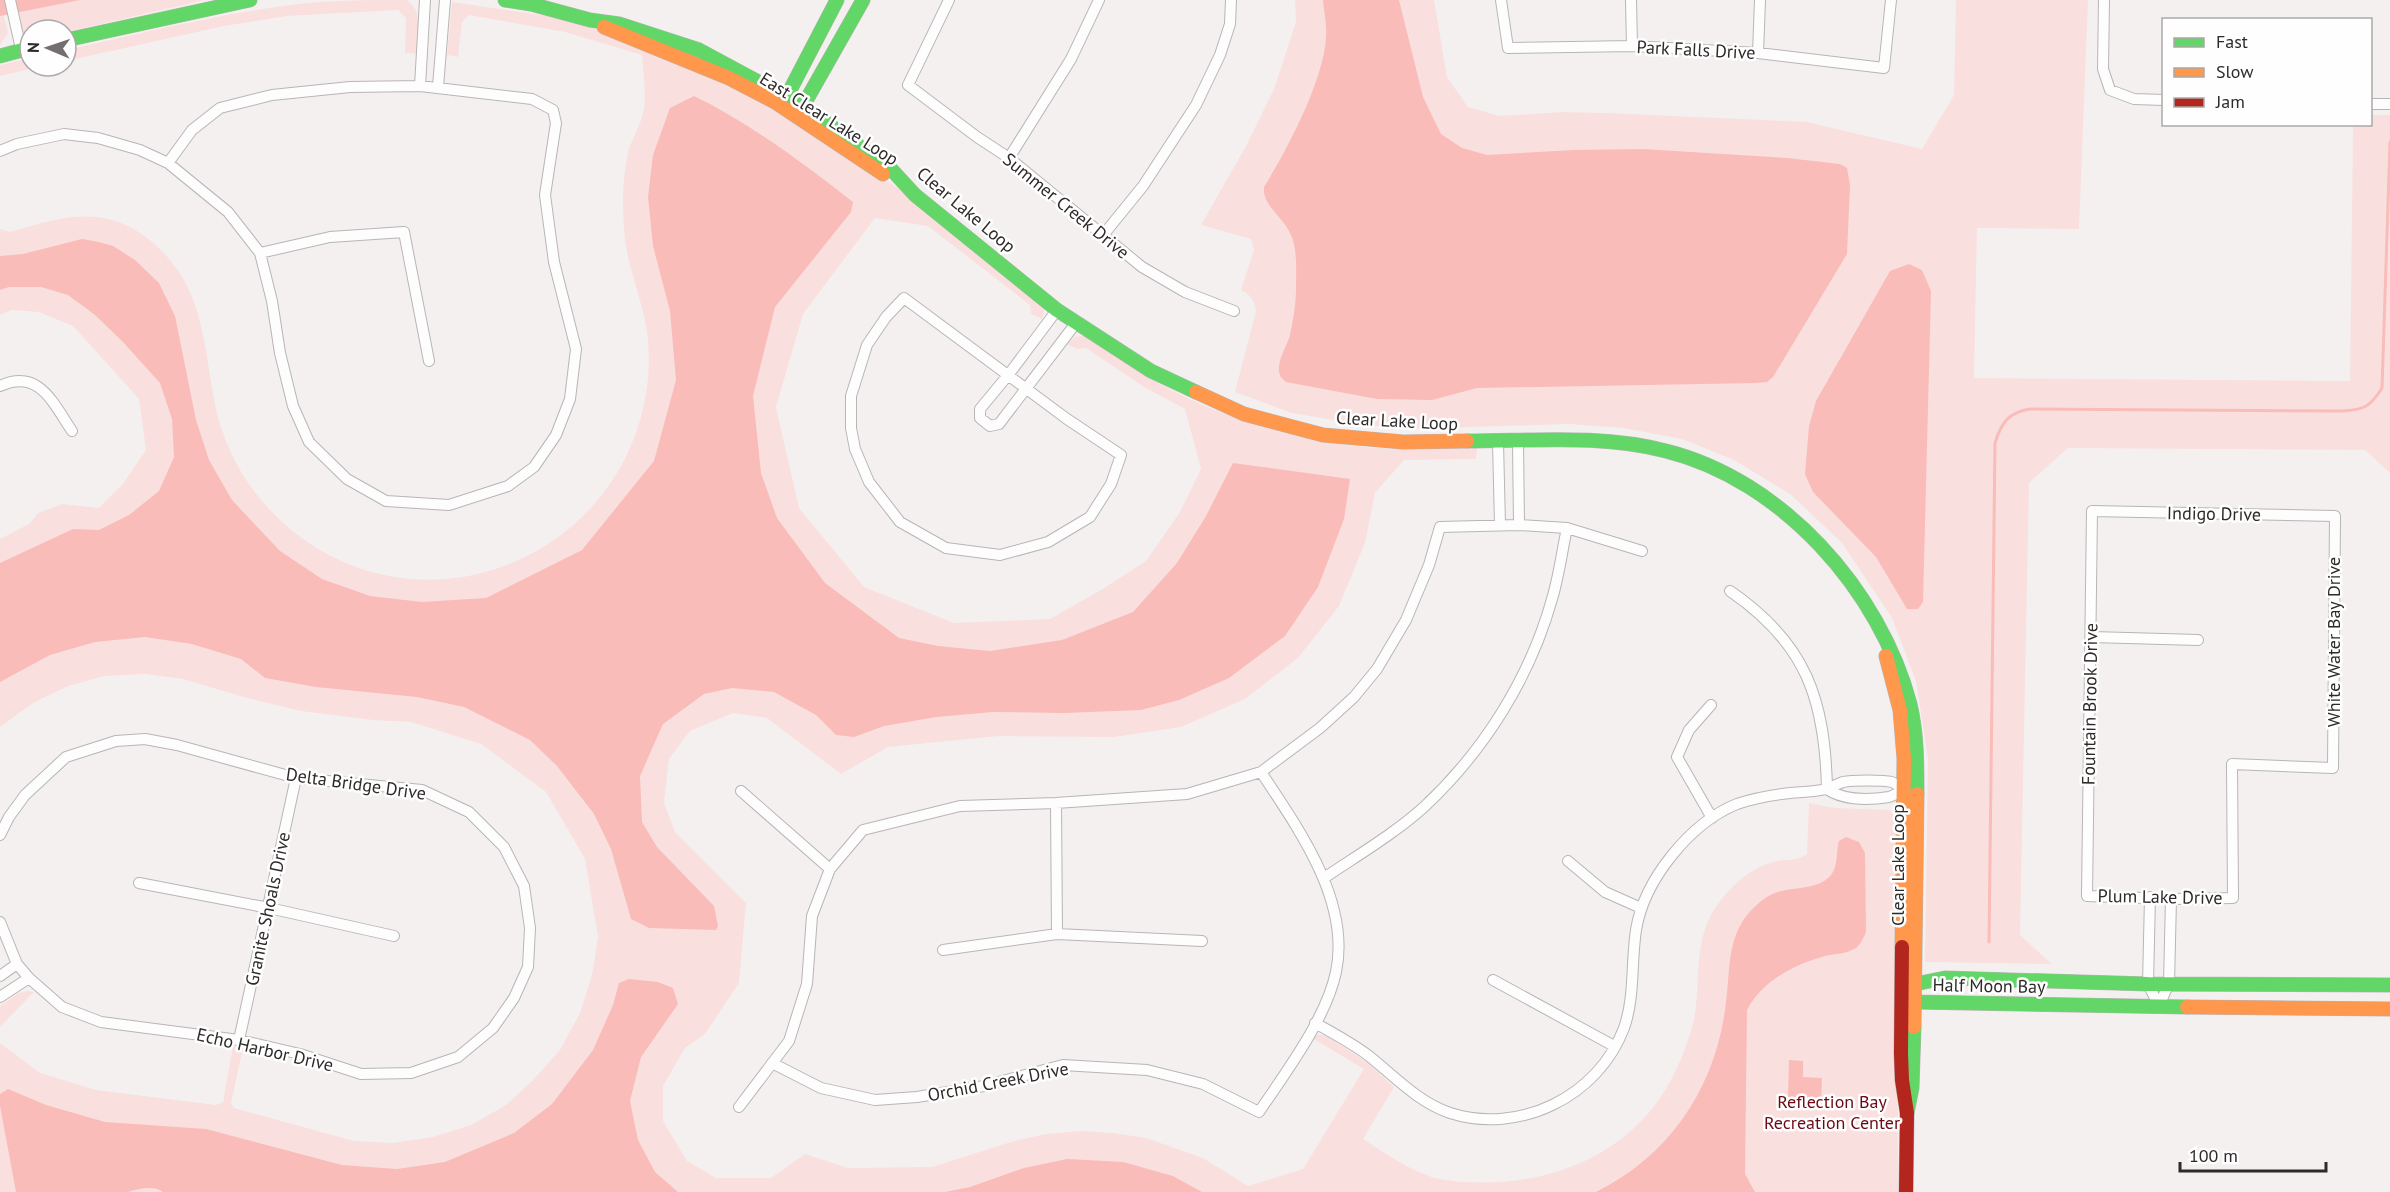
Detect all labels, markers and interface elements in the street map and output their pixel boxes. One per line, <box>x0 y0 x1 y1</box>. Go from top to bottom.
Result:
north arrow <box>18 18 78 78</box>
legend <box>2162 18 2372 126</box>
text: Fast <box>2216 30 2248 53</box>
street label: Park Falls Drive <box>1636 35 1756 64</box>
text: N <box>23 42 43 53</box>
text: Slow <box>2216 60 2254 83</box>
street label: East Clear Lake Loop <box>756 67 903 170</box>
text: Jam <box>2215 90 2245 113</box>
street label: Summer Creek Drive <box>998 148 1134 264</box>
street label: Clear Lake Loop <box>912 162 1020 258</box>
street label: Clear Lake Loop <box>1335 406 1459 435</box>
street label: Indigo Drive <box>2167 501 2261 526</box>
street label: White Water Bay Drive <box>2322 557 2345 727</box>
street label: Fountain Brook Drive <box>2077 623 2102 785</box>
street label: Delta Bridge Drive <box>285 762 428 805</box>
street label: Clear Lake Loop <box>1886 804 1909 926</box>
street label: Granite Shoals Drive <box>240 830 295 988</box>
street label: Plum Lake Drive <box>2097 884 2223 909</box>
street label: Half Moon Bay <box>1932 973 2046 998</box>
street label: Echo Harbor Drive <box>194 1023 336 1076</box>
street label: Orchid Creek Drive <box>925 1057 1070 1106</box>
park label: Reflection Bay Recreation Center <box>1764 1090 1900 1134</box>
scale bar <box>2180 1135 2326 1173</box>
text: 100 m <box>2189 1144 2238 1167</box>

